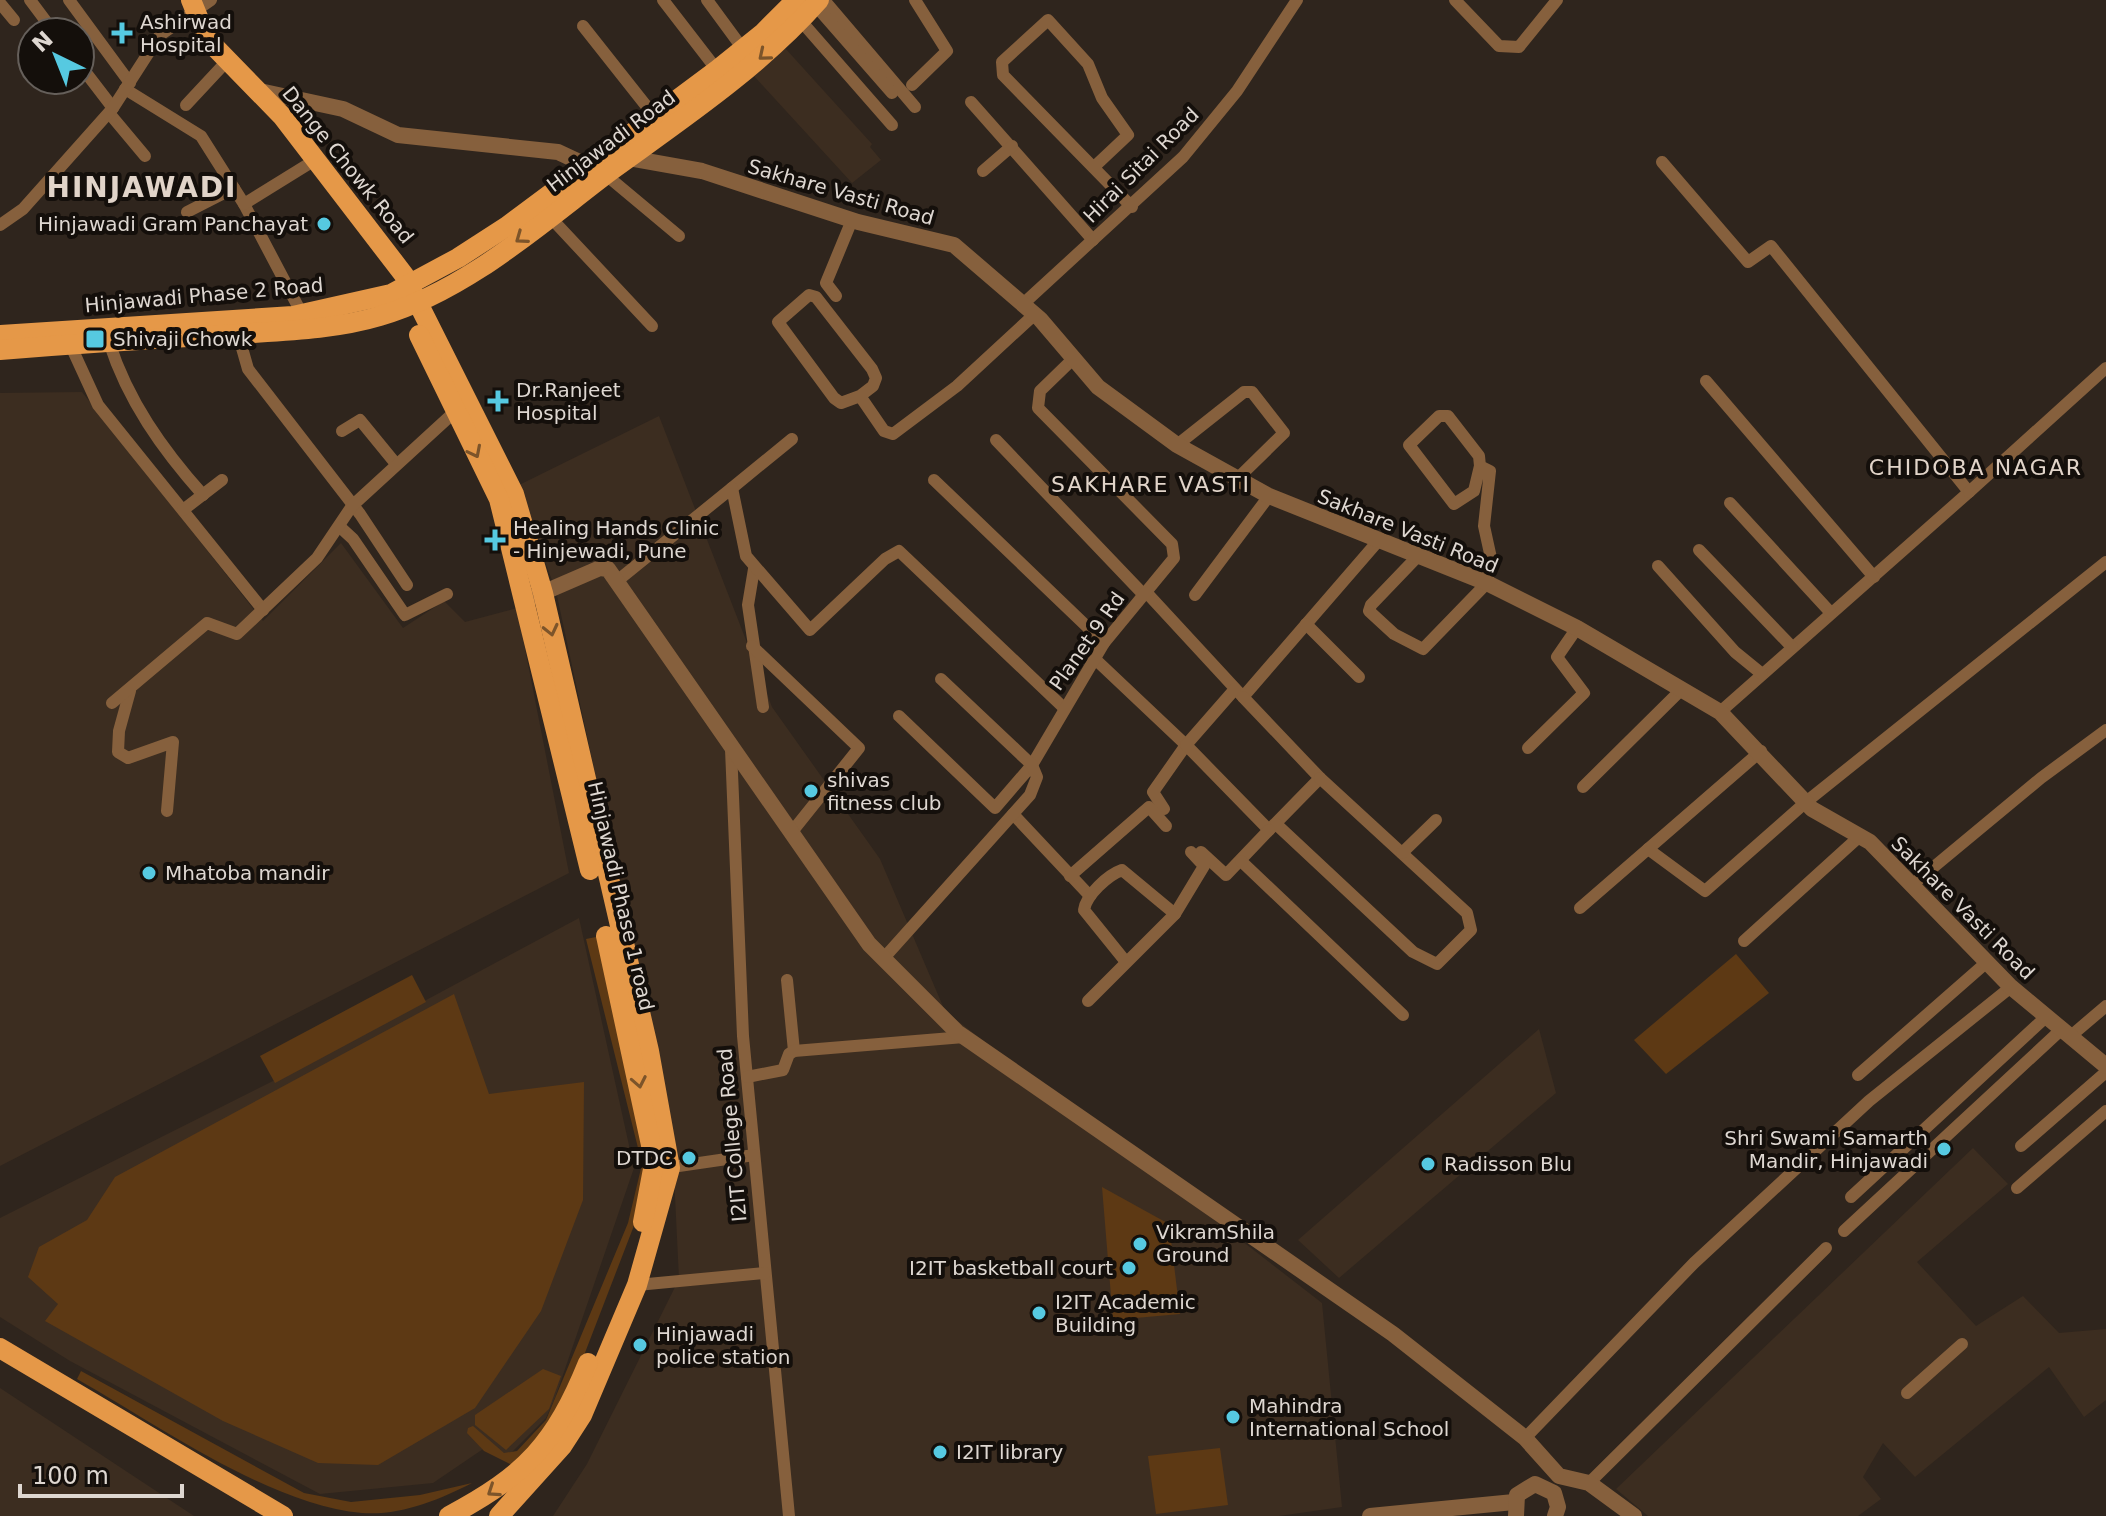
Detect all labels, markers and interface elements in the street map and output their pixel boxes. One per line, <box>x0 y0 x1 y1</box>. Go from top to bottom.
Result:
place label: Ashirwad Hospital <box>140 10 232 57</box>
north arrow <box>16 16 96 96</box>
marker: Ashirwad Hospital <box>111 22 133 44</box>
text: N <box>27 26 58 57</box>
one-way arrow <box>759 45 774 60</box>
street label: Dange Chowk Road <box>277 82 419 248</box>
street label: Hinjawadi Road <box>542 85 680 197</box>
street label: Hirai Sitai Road <box>1078 102 1204 228</box>
street label: Sakhare Vasti Road <box>745 154 937 230</box>
district label: HINJAWADI <box>46 171 238 204</box>
place label: Hinjawadi Gram Panchayat <box>38 212 308 236</box>
marker: Hinjawadi Gram Panchayat <box>315 215 333 233</box>
one-way arrow <box>515 228 530 243</box>
street label: Hinjawadi Phase 2 Road <box>84 273 324 317</box>
place label: Shivaji Chowk <box>113 327 253 351</box>
marker: Shivaji Chowk <box>84 328 106 350</box>
place label: Dr.Ranjeet Hospital <box>516 378 621 425</box>
marker: Dr.Ranjeet Hospital <box>487 390 509 412</box>
one-way arrow <box>466 444 481 459</box>
district label: CHIDOBA NAGAR <box>1869 455 2083 480</box>
district label: SAKHARE VASTI <box>1051 472 1251 497</box>
street label: Sakhare Vasti Road <box>1314 484 1502 578</box>
place label: Healing Hands Clinic - Hinjewadi, Pune <box>513 516 719 563</box>
marker: Healing Hands Clinic - Hinjewadi, Pune <box>484 529 506 551</box>
street label: Planet 9 Rd <box>1044 587 1130 695</box>
one-way arrow <box>542 623 559 636</box>
place label: shivas fitness club <box>827 768 942 815</box>
street label: Hinjawadi Phase 1 road <box>583 779 659 1013</box>
marker: shivas fitness club <box>802 782 820 800</box>
street label: Sakhare Vasti Road <box>1886 831 2040 985</box>
place label: Mhatoba mandir <box>165 861 330 885</box>
marker: Mhatoba mandir <box>140 864 158 882</box>
street label: I2IT College Road <box>712 1047 752 1223</box>
one-way arrow <box>630 1075 647 1088</box>
place label: Shri Swami Samarth Mandir, Hinjawadi <box>1724 1126 1928 1173</box>
marker: Shri Swami Samarth Mandir, Hinjawadi <box>1935 1140 1953 1158</box>
place label: DTDC <box>616 1146 673 1170</box>
marker: DTDC <box>680 1149 698 1167</box>
place label: Radisson Blu <box>1444 1152 1572 1176</box>
marker: Radisson Blu <box>1419 1155 1437 1173</box>
place label: VikramShila Ground <box>1156 1220 1275 1267</box>
marker: VikramShila Ground <box>1131 1235 1149 1253</box>
place label: I2IT basketball court <box>909 1256 1113 1280</box>
marker: I2IT basketball court <box>1120 1259 1138 1277</box>
place label: I2IT Academic Building <box>1055 1290 1196 1337</box>
marker: I2IT Academic Building <box>1030 1304 1048 1322</box>
place label: Hinjawadi police station <box>656 1322 791 1369</box>
marker: Hinjawadi police station <box>631 1336 649 1354</box>
place label: Mahindra International School <box>1249 1394 1449 1441</box>
marker: Mahindra International School <box>1224 1408 1242 1426</box>
place label: I2IT library <box>956 1440 1064 1464</box>
marker: I2IT library <box>931 1443 949 1461</box>
scale bar <box>20 1448 182 1498</box>
text: 100 m <box>32 1462 109 1490</box>
one-way arrow <box>488 1481 502 1496</box>

